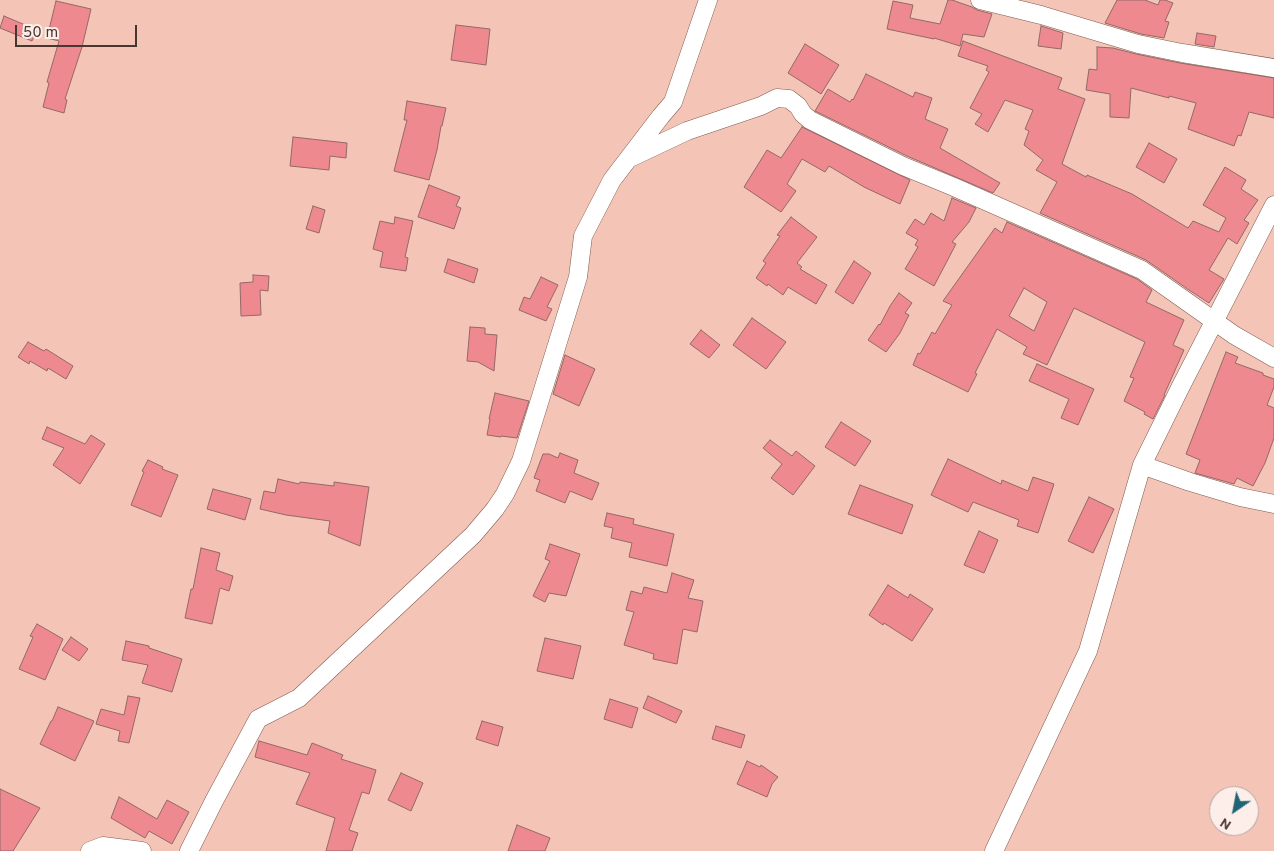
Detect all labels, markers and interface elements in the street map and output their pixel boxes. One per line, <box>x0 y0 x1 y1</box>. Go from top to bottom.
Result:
scale bar <box>18 15 140 47</box>
text: 50 m <box>23 24 58 43</box>
north arrow <box>1209 786 1259 836</box>
text: N <box>1217 813 1235 833</box>

